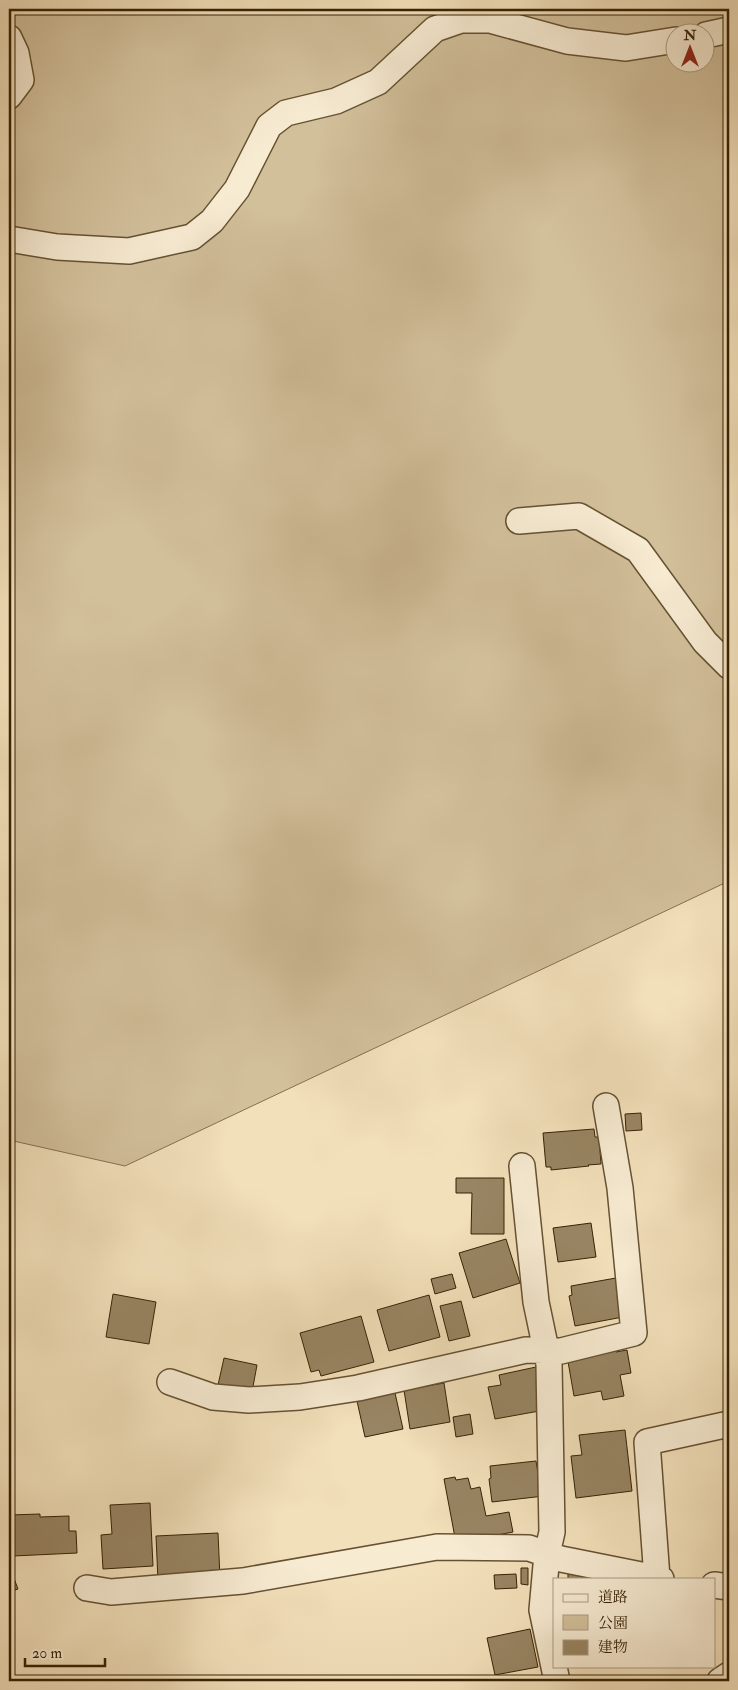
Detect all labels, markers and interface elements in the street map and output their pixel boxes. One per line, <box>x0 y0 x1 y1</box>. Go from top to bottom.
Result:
north arrow <box>666 22 716 72</box>
text: N <box>683 27 697 44</box>
legend <box>553 1578 716 1668</box>
text: 道路 <box>598 1588 628 1607</box>
text: 公園 <box>598 1614 628 1633</box>
scale bar <box>25 1635 105 1667</box>
text: 建物 <box>598 1638 628 1657</box>
text: 20 m <box>32 1644 62 1663</box>

